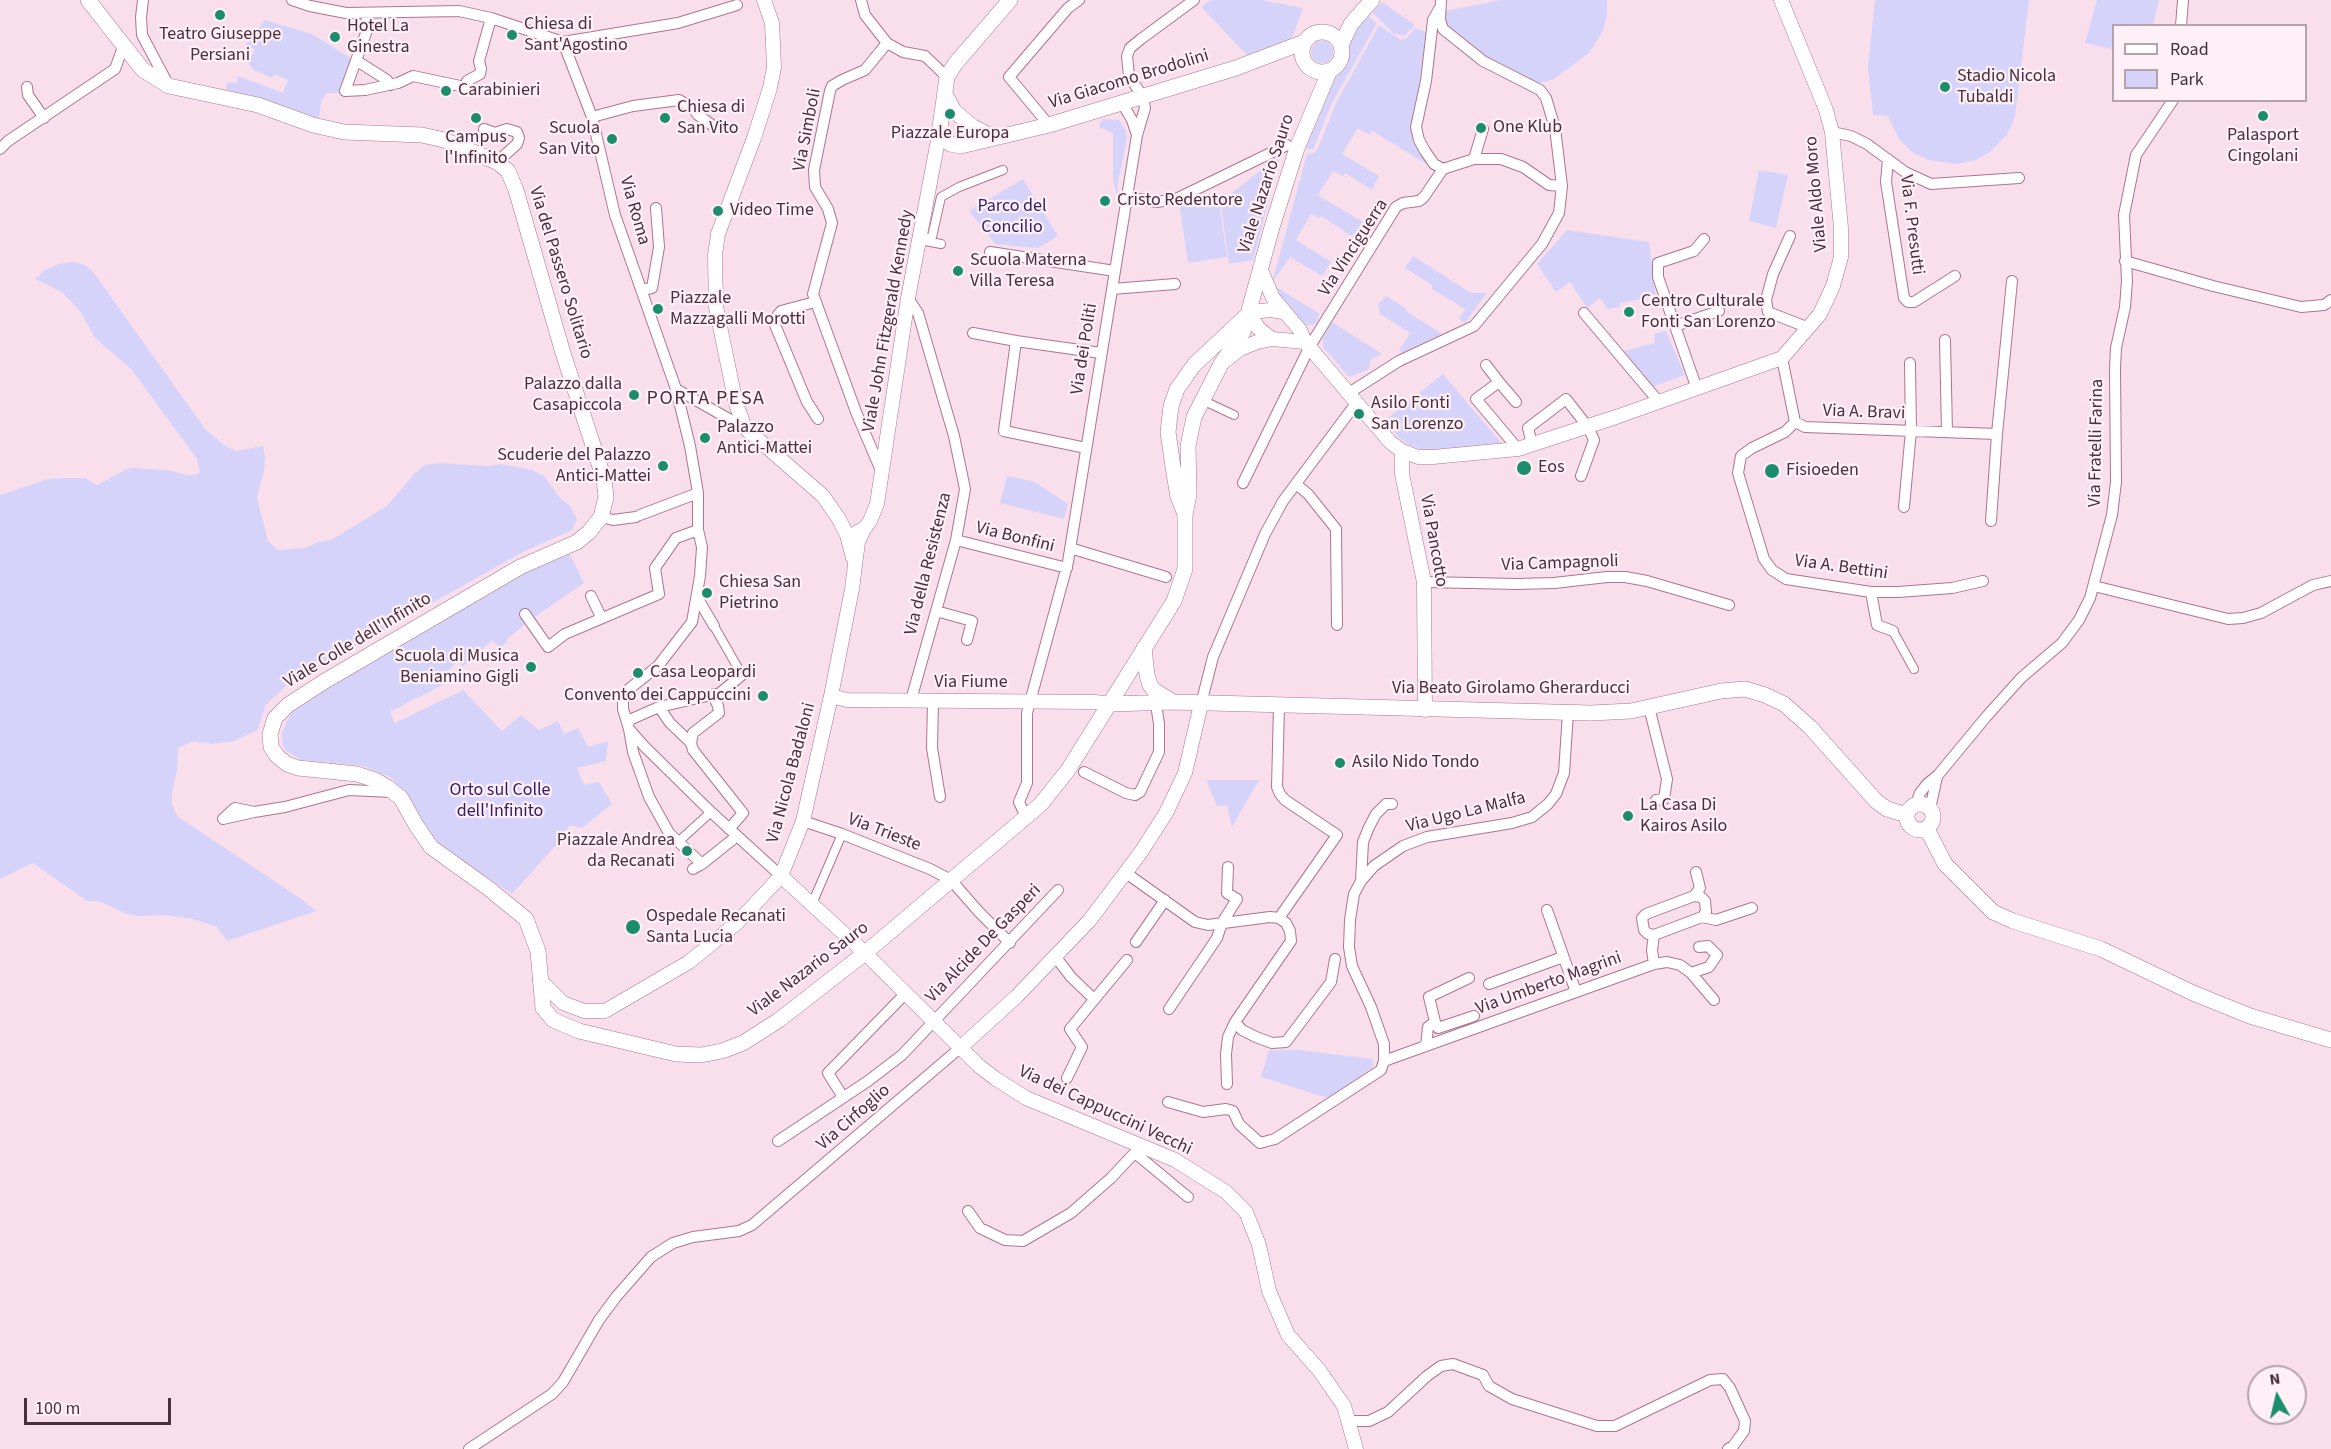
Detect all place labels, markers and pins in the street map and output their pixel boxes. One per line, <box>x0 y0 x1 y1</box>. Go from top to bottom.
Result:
marker: Teatro Giuseppe Persiani <box>213 8 227 22</box>
place label: Chiesa di Sant'Agostino <box>524 14 628 57</box>
place label: Hotel La Ginestra <box>347 16 409 58</box>
place label: Teatro Giuseppe Persiani <box>159 24 281 66</box>
marker: Chiesa di Sant'Agostino <box>505 28 519 42</box>
marker: Hotel La Ginestra <box>328 30 342 44</box>
place label: Stadio Nicola Tubaldi <box>1957 66 2056 109</box>
place label: Carabinieri <box>458 80 540 102</box>
marker: Stadio Nicola Tubaldi <box>1938 80 1952 94</box>
marker: Carabinieri <box>439 84 453 98</box>
place label: Chiesa di San Vito <box>677 97 745 140</box>
marker: Piazzale Europa <box>943 107 957 121</box>
marker: Palasport Cingolani <box>2256 109 2270 123</box>
marker: Campus l'Infinito <box>469 111 483 125</box>
marker: Chiesa di San Vito <box>658 111 672 125</box>
place label: One Klub <box>1493 117 1562 139</box>
place label: Scuola San Vito <box>539 118 600 160</box>
marker: One Klub <box>1474 121 1488 135</box>
place label: Piazzale Europa <box>891 123 1009 145</box>
place label: Palasport Cingolani <box>2227 125 2299 168</box>
place label: Campus l'Infinito <box>444 127 508 170</box>
marker: Scuola San Vito <box>605 132 619 146</box>
place label: Cristo Redentore <box>1117 190 1243 212</box>
marker: Cristo Redentore <box>1098 194 1112 208</box>
place label: Video Time <box>730 200 814 222</box>
marker: Video Time <box>711 204 725 218</box>
place label: Scuola Materna Villa Teresa <box>970 250 1086 292</box>
marker: Scuola Materna Villa Teresa <box>951 264 965 278</box>
place label: Piazzale Mazzagalli Morotti <box>670 288 806 330</box>
place label: Centro Culturale Fonti San Lorenzo <box>1641 291 1776 334</box>
marker: Piazzale Mazzagalli Morotti <box>651 302 665 316</box>
marker: Centro Culturale Fonti San Lorenzo <box>1622 305 1636 319</box>
place label: Palazzo dalla Casapiccola <box>524 374 622 416</box>
marker: Palazzo dalla Casapiccola <box>627 388 641 402</box>
place label: Asilo Fonti San Lorenzo <box>1371 393 1463 436</box>
marker: Asilo Fonti San Lorenzo <box>1352 407 1366 421</box>
place label: Palazzo Antici-Mattei <box>717 417 812 460</box>
marker: Palazzo Antici-Mattei <box>698 431 712 445</box>
place label: Scuderie del Palazzo Antici-Mattei <box>497 445 651 488</box>
place label: Eos <box>1538 457 1565 479</box>
marker: Scuderie del Palazzo Antici-Mattei <box>656 459 670 473</box>
marker: Eos <box>1515 459 1533 477</box>
place label: Fisioeden <box>1786 460 1859 482</box>
marker: Fisioeden <box>1763 462 1781 480</box>
place label: Chiesa San Pietrino <box>719 572 801 614</box>
marker: Chiesa San Pietrino <box>700 586 714 600</box>
place label: Scuola di Musica Beniamino Gigli <box>394 646 519 688</box>
marker: Scuola di Musica Beniamino Gigli <box>524 660 538 674</box>
place label: Casa Leopardi <box>650 662 756 684</box>
marker: Casa Leopardi <box>631 666 645 680</box>
place label: Convento dei Cappuccini <box>564 685 751 707</box>
marker: Convento dei Cappuccini <box>756 689 770 703</box>
place label: Asilo Nido Tondo <box>1352 752 1479 774</box>
marker: Asilo Nido Tondo <box>1333 756 1347 770</box>
place label: La Casa Di Kairos Asilo <box>1640 795 1727 838</box>
marker: La Casa Di Kairos Asilo <box>1621 809 1635 823</box>
place label: Piazzale Andrea da Recanati <box>557 830 675 872</box>
marker: Piazzale Andrea da Recanati <box>680 844 694 858</box>
place label: Ospedale Recanati Santa Lucia <box>646 906 786 948</box>
marker: Ospedale Recanati Santa Lucia <box>624 918 642 936</box>

